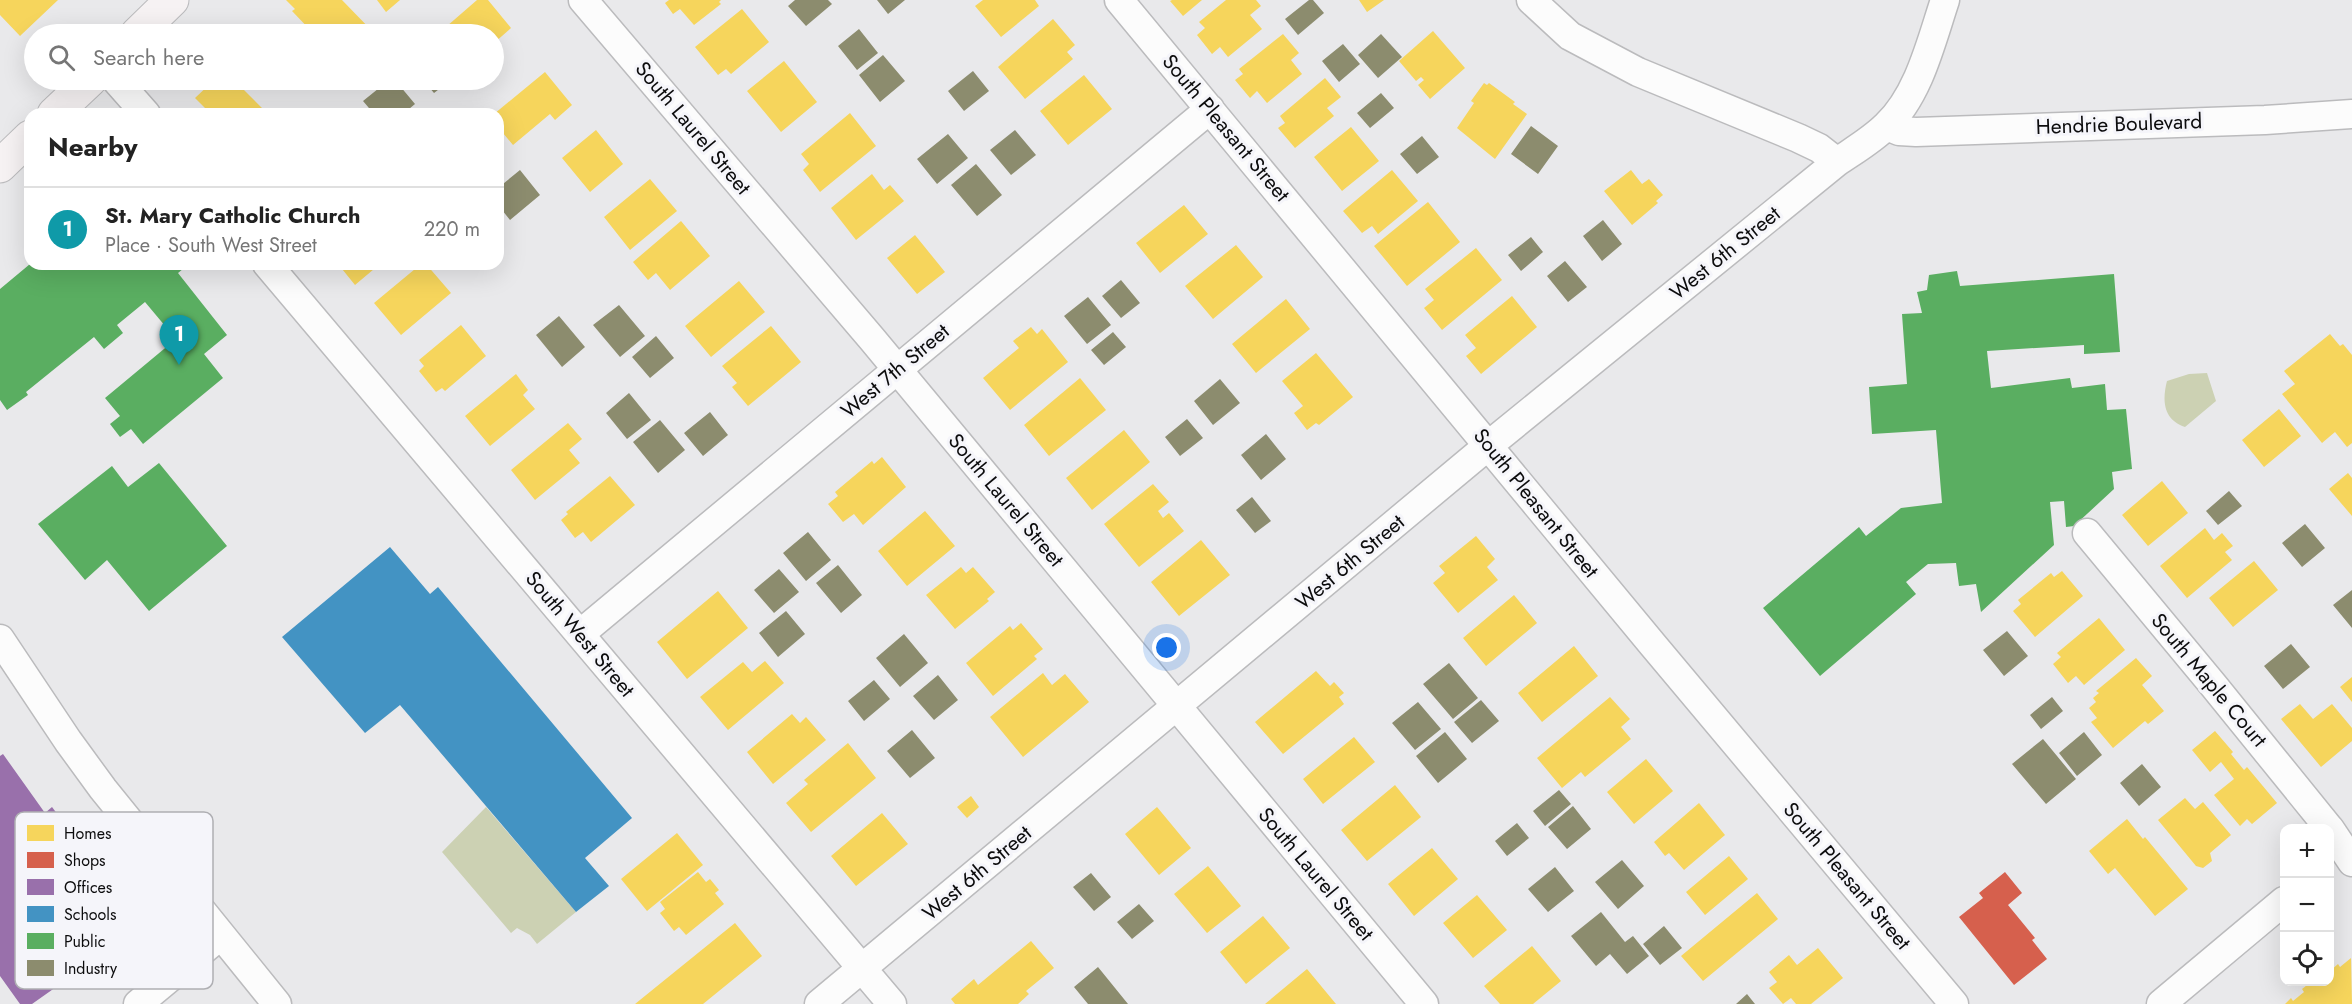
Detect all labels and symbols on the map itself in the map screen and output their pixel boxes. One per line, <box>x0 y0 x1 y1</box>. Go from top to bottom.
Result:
street label: South Pleasant Street <box>1155 48 1297 208</box>
street label: South Laurel Street <box>628 55 758 201</box>
street label: Hendrie Boulevard <box>2035 106 2203 142</box>
street label: West 6th Street <box>1663 199 1787 307</box>
pin: 1 <box>160 316 198 365</box>
street label: West 7th Street <box>834 317 956 425</box>
street label: South Pleasant Street <box>1466 422 1606 584</box>
street label: South Laurel Street <box>941 427 1071 573</box>
street label: West 6th Street <box>1289 507 1411 617</box>
street label: South West Street <box>518 565 642 703</box>
street label: South Maple Court <box>2144 607 2274 753</box>
your location <box>1152 633 1181 662</box>
street label: South Pleasant Street <box>1776 796 1918 956</box>
street label: South Laurel Street <box>1251 801 1381 947</box>
legend <box>15 812 213 989</box>
street label: West 6th Street <box>916 818 1038 928</box>
text: Homes <box>64 822 111 845</box>
text: Shops <box>64 849 105 872</box>
text: Offices <box>64 876 112 899</box>
text: Schools <box>64 903 116 926</box>
text: Public <box>64 930 105 953</box>
text: Industry <box>64 957 118 980</box>

